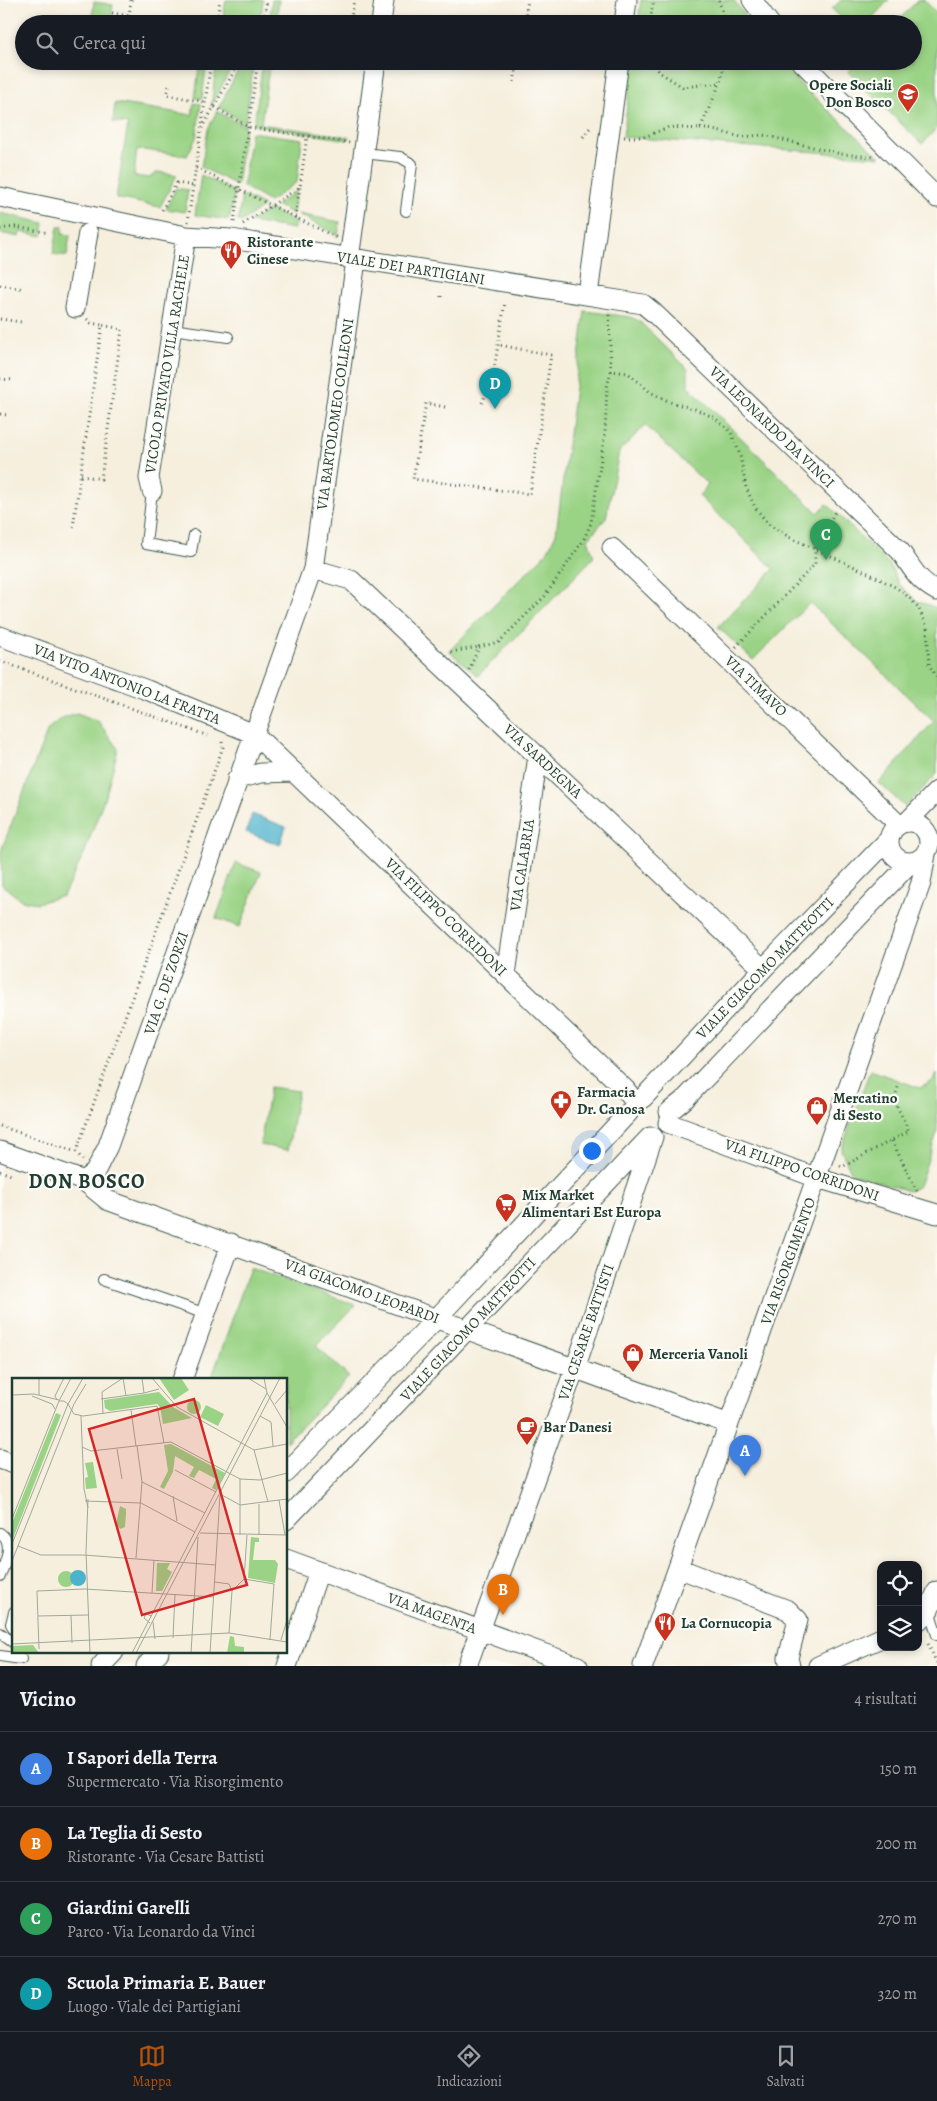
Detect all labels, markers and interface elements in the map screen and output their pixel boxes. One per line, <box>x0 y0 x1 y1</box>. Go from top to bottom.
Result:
search box <box>15 15 922 70</box>
icon: search <box>33 29 61 57</box>
text: Cerca qui <box>73 30 146 56</box>
place label: Opere Sociali Don Bosco <box>809 75 893 112</box>
school or university icon: Opere Sociali Don Bosco <box>896 82 920 113</box>
place label: Ristorante Cinese <box>247 232 313 269</box>
restaurant icon: Ristorante Cinese <box>219 239 243 270</box>
street label: VIALE DEI PARTIGIANI <box>334 246 487 290</box>
street label: VICOLO PRIVATO VILLA RACHELE <box>140 253 194 476</box>
street label: VIA BARTOLOMEO COLLEONI <box>312 317 358 512</box>
street label: VIA LEONARDO DA VINCI <box>704 361 839 492</box>
pin: D <box>479 368 511 409</box>
pin: C <box>810 519 842 560</box>
street label: VIA VITO ANTONIO LA FRATTA <box>30 639 224 729</box>
street label: VIA TIMAVO <box>720 650 792 721</box>
street label: VIA SARDEGNA <box>499 719 587 803</box>
street label: VIA CALABRIA <box>505 817 539 914</box>
street label: VIA FILIPPO CORRIDONI <box>380 853 511 981</box>
street label: VIALE GIACOMO MATTEOTTI <box>691 893 838 1044</box>
street label: VIA G. DE ZORZI <box>139 929 193 1038</box>
place label: Farmacia Dr. Canosa <box>577 1082 646 1119</box>
place label: Mercatino di Sesto <box>833 1088 898 1125</box>
pharmacy icon: Farmacia Dr. Canosa <box>549 1089 573 1120</box>
shop icon: Mercatino di Sesto <box>805 1095 829 1126</box>
street label: VIA FILIPPO CORRIDONI <box>721 1134 882 1206</box>
your location <box>579 1138 605 1164</box>
district label: DON BOSCO <box>29 1168 145 1195</box>
place label: Mix Market Alimentari Est Europa <box>521 1185 662 1222</box>
supermarket icon: Mix Market Alimentari Est Europa <box>494 1192 518 1223</box>
street label: VIA RISORGIMENTO <box>755 1195 820 1328</box>
street label: VIA GIACOMO LEOPARDI <box>281 1253 442 1328</box>
street label: VIALE GIACOMO MATTEOTTI <box>395 1253 540 1406</box>
street label: VIA CESARE BATTISTI <box>553 1261 619 1404</box>
shop icon: Merceria Vanoli <box>621 1342 645 1373</box>
place label: Merceria Vanoli <box>649 1344 749 1364</box>
inset map <box>12 1378 288 1654</box>
cafe icon: Bar Danesi <box>515 1415 539 1446</box>
place label: Bar Danesi <box>543 1417 612 1437</box>
pin: A <box>729 1435 761 1476</box>
map controls <box>877 1561 922 1651</box>
button: locate <box>877 1561 922 1606</box>
pin: B <box>487 1574 519 1615</box>
street label: VIA MAGENTA <box>384 1587 480 1638</box>
button: layers <box>877 1606 922 1651</box>
restaurant icon: La Cornucopia <box>653 1611 677 1642</box>
place label: La Cornucopia <box>681 1613 773 1633</box>
text: Vicino <box>20 1685 76 1713</box>
text: 4 risultati <box>854 1688 917 1710</box>
text: I Sapori della Terra <box>67 1745 218 1771</box>
text: A <box>31 1758 41 1780</box>
text: 150 m <box>880 1758 917 1780</box>
text: Supermercato · Via Risorgimento <box>67 1771 283 1793</box>
text: La Teglia di Sesto <box>67 1820 202 1846</box>
text: B <box>31 1833 41 1855</box>
text: 200 m <box>876 1833 917 1855</box>
text: Ristorante · Via Cesare Battisti <box>67 1846 265 1868</box>
text: Giardini Garelli <box>67 1895 190 1921</box>
text: C <box>31 1908 41 1930</box>
text: 270 m <box>878 1908 917 1930</box>
text: Parco · Via Leonardo da Vinci <box>67 1921 255 1943</box>
text: Scuola Primaria E. Bauer <box>67 1970 266 1996</box>
text: D <box>30 1983 42 2005</box>
text: 320 m <box>878 1983 917 2005</box>
text: Luogo · Viale dei Partigiani <box>67 1996 241 2018</box>
tab: Mappa <box>132 2042 172 2091</box>
tab: Indicazioni <box>437 2042 502 2091</box>
tab: Salvati <box>766 2042 805 2091</box>

